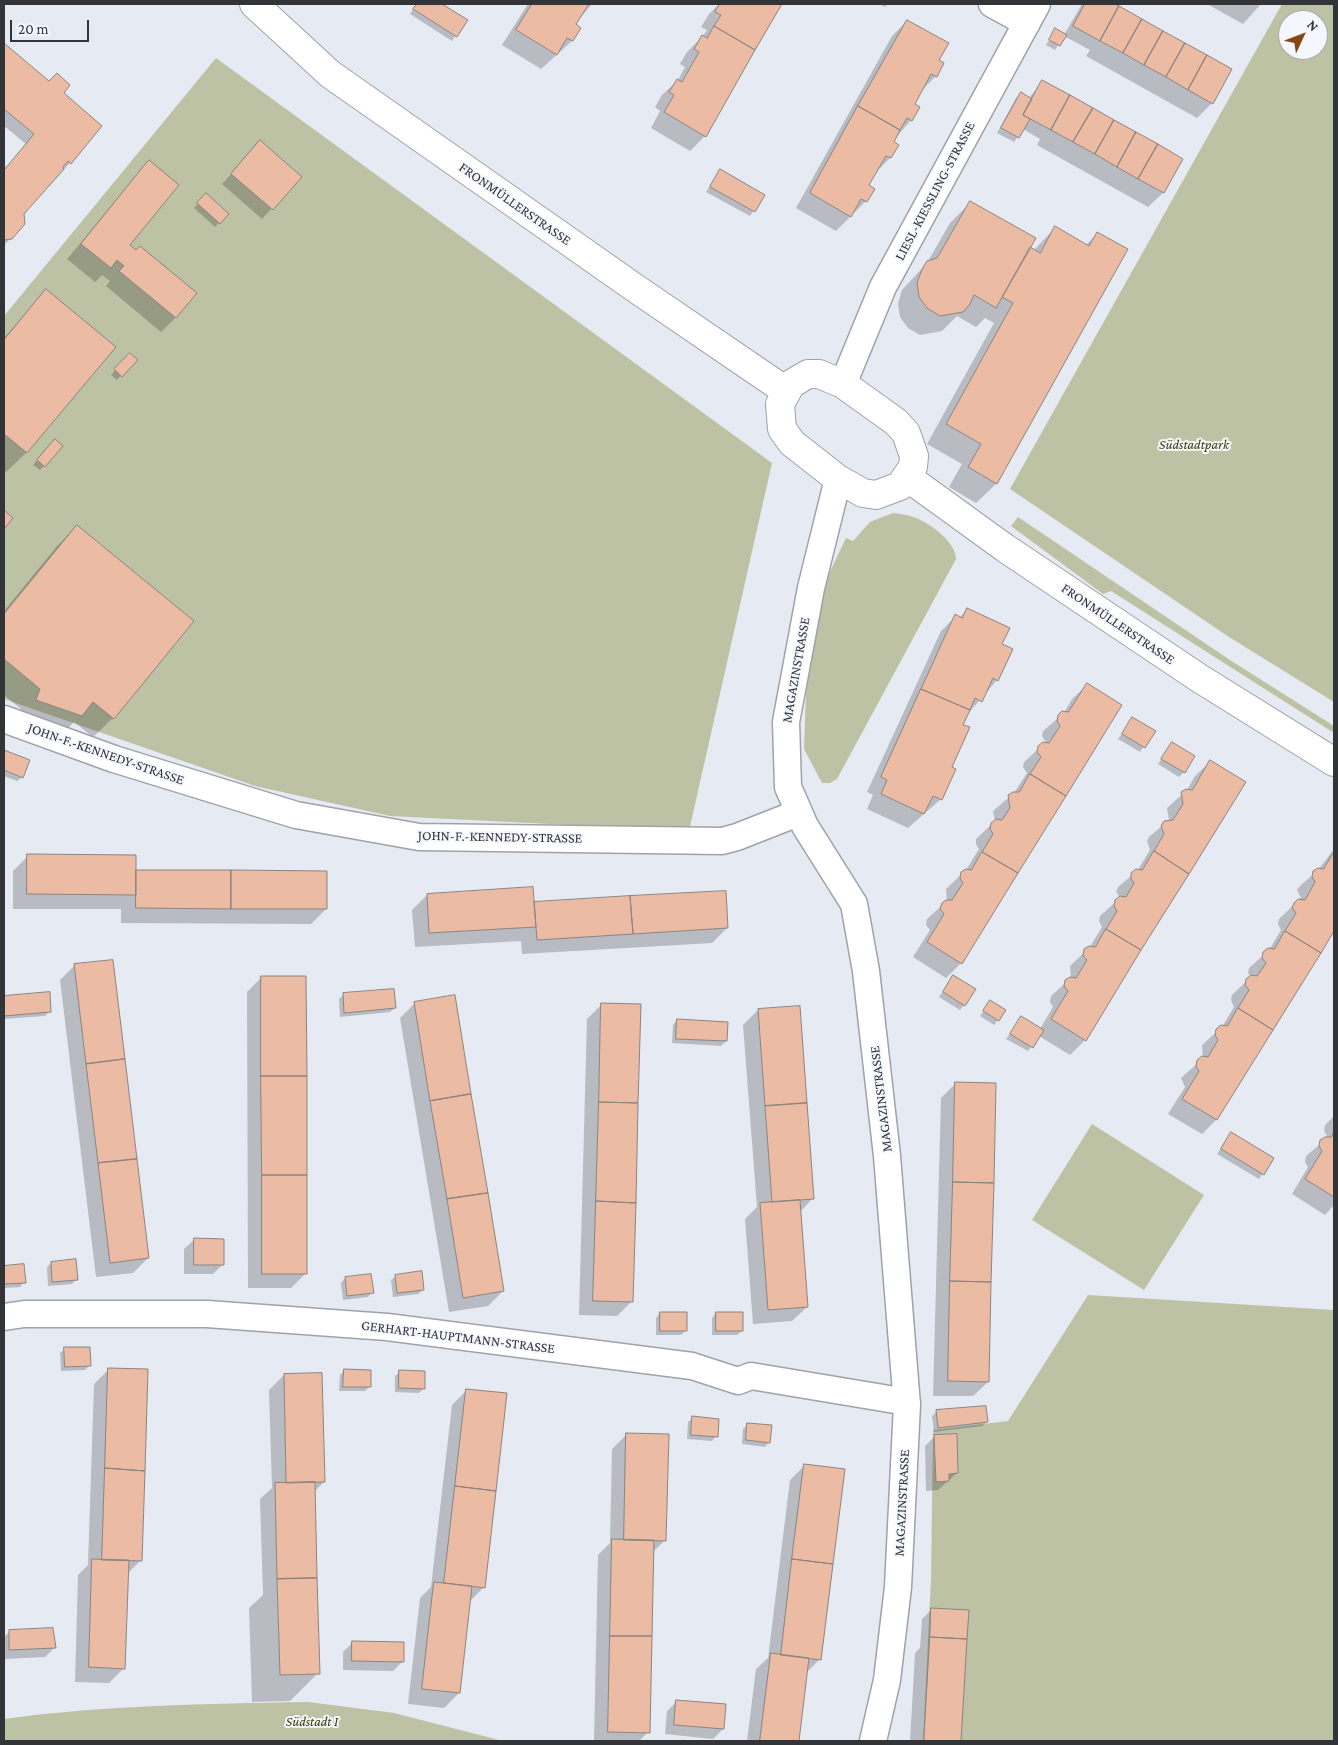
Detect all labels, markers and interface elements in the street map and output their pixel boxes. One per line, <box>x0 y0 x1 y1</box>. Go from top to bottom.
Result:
scale bar <box>12 10 91 42</box>
north arrow <box>1278 10 1328 60</box>
text: N <box>1304 16 1322 34</box>
text: 20 m <box>18 21 49 37</box>
street label: LIESL-KIESSLING-STRASSE <box>891 119 979 263</box>
street label: FRONMÜLLERSTRASSE <box>456 159 574 249</box>
park label: Südstadtpark <box>1159 437 1229 453</box>
street label: FRONMÜLLERSTRASSE <box>1058 580 1178 668</box>
street label: MAGAZINSTRASSE <box>778 616 814 724</box>
street label: JOHN-F.-KENNEDY-STRASSE <box>26 719 186 789</box>
street label: JOHN-F.-KENNEDY-STRASSE <box>418 827 582 847</box>
street label: MAGAZINSTRASSE <box>866 1045 896 1153</box>
street label: GERHART-HAUPTMANN-STRASSE <box>360 1317 556 1357</box>
street label: MAGAZINSTRASSE <box>891 1449 913 1557</box>
park label: Südstadt I <box>286 1714 338 1730</box>

